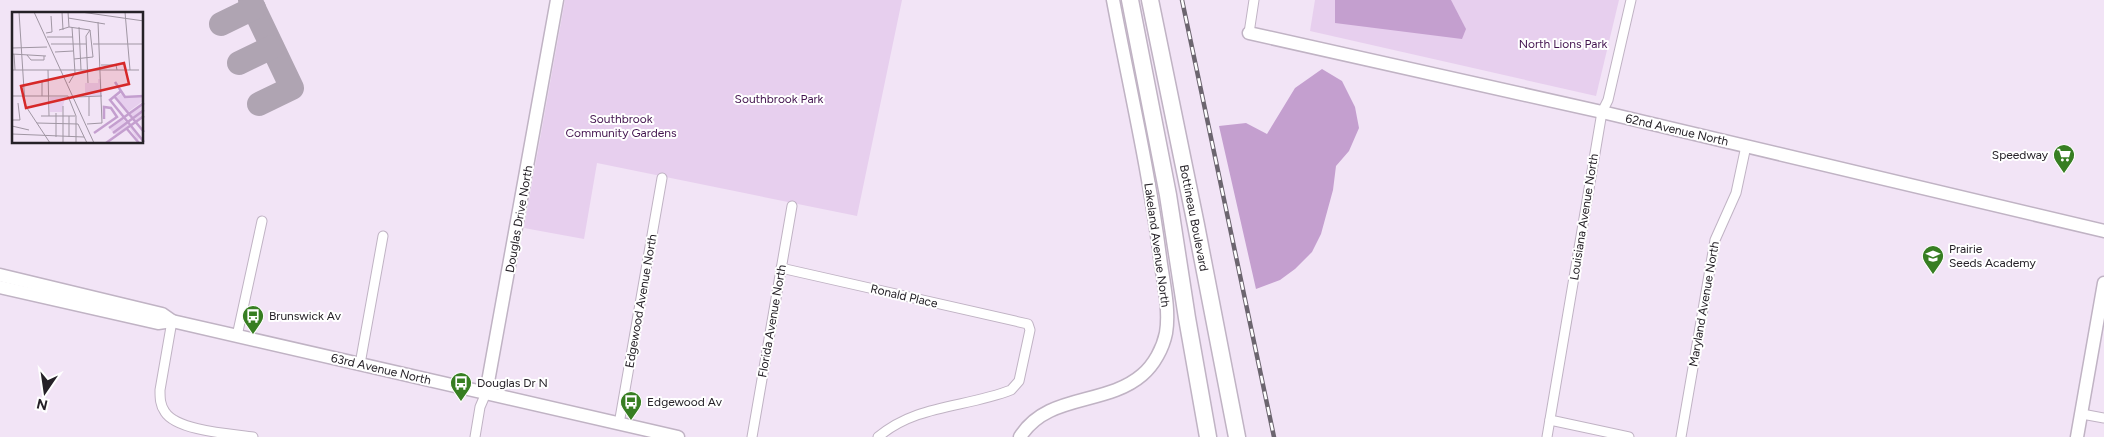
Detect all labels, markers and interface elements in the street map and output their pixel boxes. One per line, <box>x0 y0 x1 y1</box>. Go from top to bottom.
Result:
inset map <box>12 12 144 144</box>
park label: North Lions Park <box>1519 37 1607 51</box>
park label: Southbrook Park <box>735 92 824 106</box>
street label: 62nd Avenue North <box>1624 111 1730 149</box>
park label: Southbrook Community Gardens <box>565 112 677 140</box>
supermarket icon: Speedway <box>2052 143 2076 174</box>
place label: Speedway <box>1992 148 2049 162</box>
street label: Louisiana Avenue North <box>1567 152 1601 281</box>
street label: Bottineau Boulevard <box>1177 163 1211 273</box>
street label: Douglas Drive North <box>503 164 535 274</box>
street label: Lakeland Avenue North <box>1141 182 1173 308</box>
street label: Edgewood Avenue North <box>622 233 660 369</box>
street label: Maryland Avenue North <box>1686 240 1722 368</box>
place label: Prairie Seeds Academy <box>1949 242 2036 270</box>
school or university icon: Prairie Seeds Academy <box>1921 244 1945 275</box>
street label: Florida Avenue North <box>755 263 789 378</box>
street label: Ronald Place <box>869 281 939 311</box>
bus stop icon: Brunswick Av <box>241 304 265 335</box>
place label: Brunswick Av <box>269 309 342 323</box>
street label: 63rd Avenue North <box>330 351 433 387</box>
north arrow <box>20 367 70 417</box>
bus stop icon: Douglas Dr N <box>449 371 473 402</box>
place label: Douglas Dr N <box>477 376 548 390</box>
bus stop icon: Edgewood Av <box>619 390 643 421</box>
text: N <box>35 395 49 414</box>
place label: Edgewood Av <box>647 395 723 409</box>

